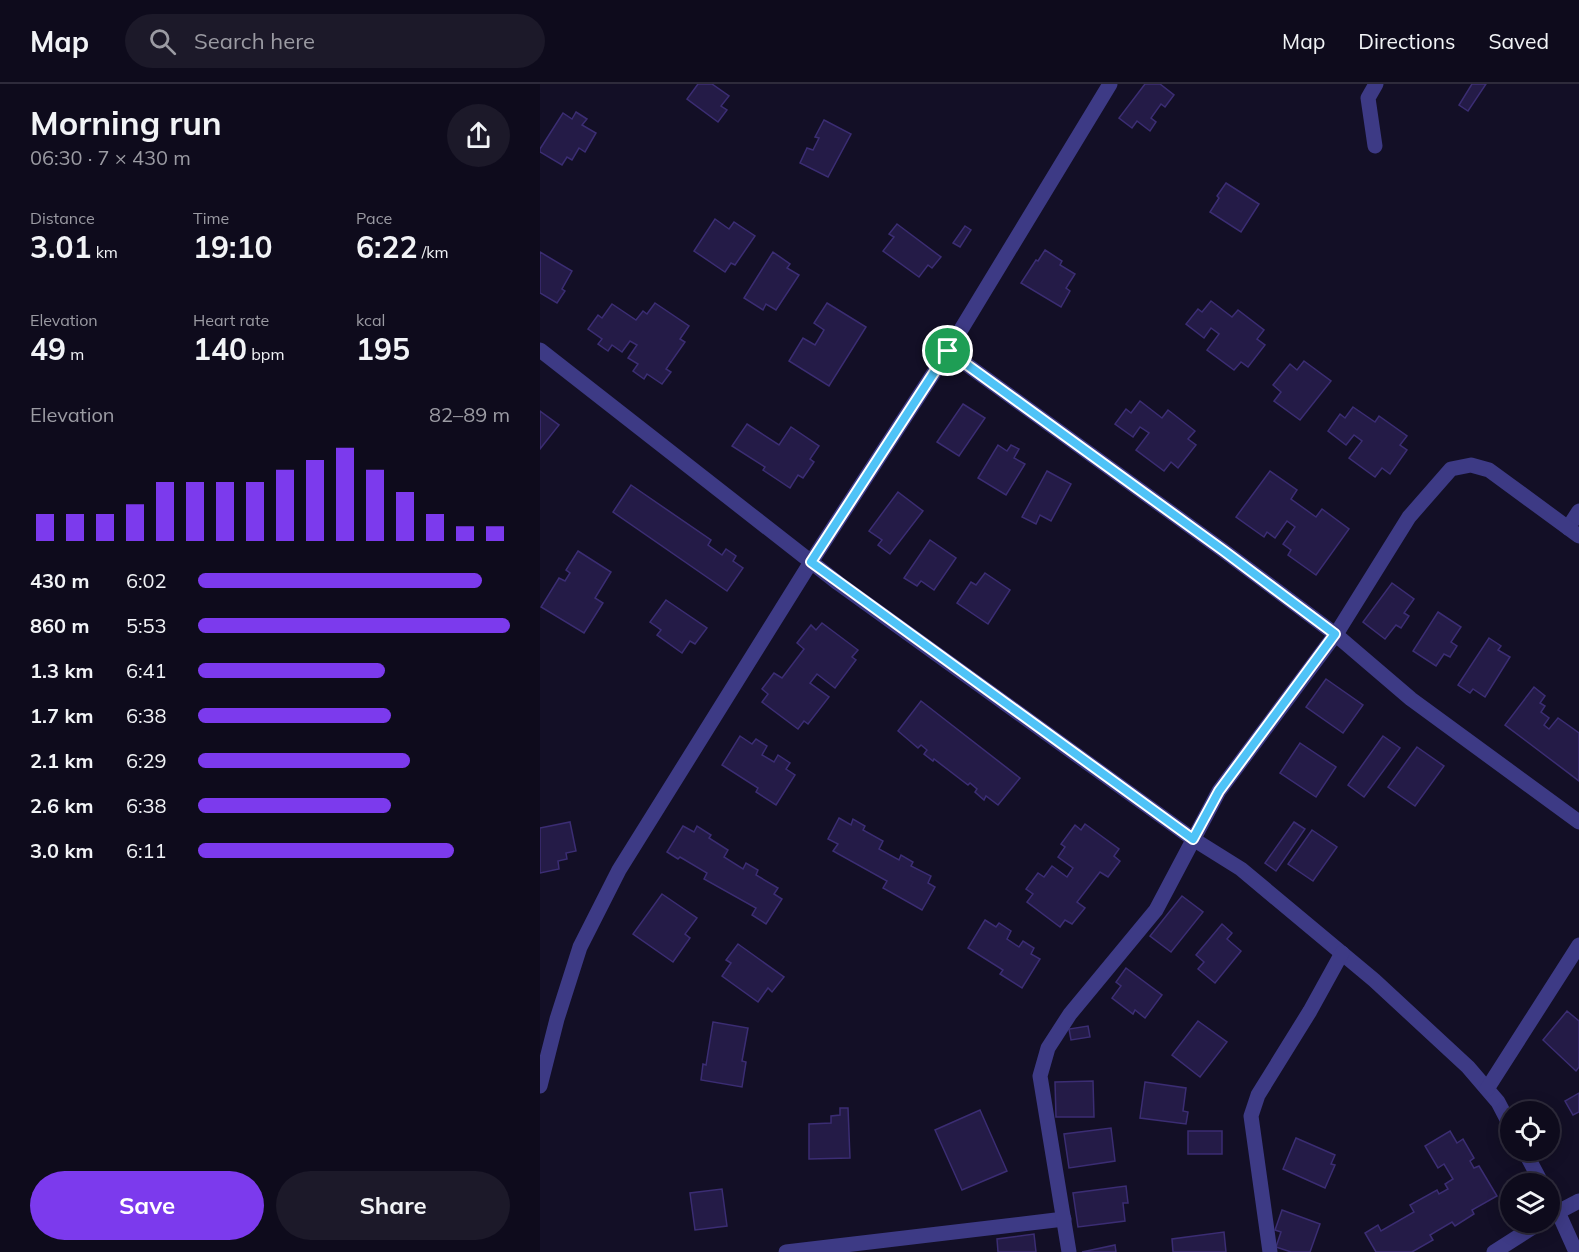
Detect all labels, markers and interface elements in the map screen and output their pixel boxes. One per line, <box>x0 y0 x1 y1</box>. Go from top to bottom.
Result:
search box <box>125 14 545 68</box>
text: Map <box>30 24 89 59</box>
icon: search <box>146 25 179 58</box>
text: Search here <box>194 27 315 55</box>
text: Map <box>1282 28 1325 54</box>
text: Directions <box>1358 28 1455 54</box>
text: Saved <box>1488 28 1549 54</box>
text: Morning run <box>30 102 222 143</box>
button: share <box>447 104 510 167</box>
text: 06:30 · 7 × 430 m <box>30 145 191 170</box>
text: Distance <box>30 208 95 228</box>
text: Time <box>193 208 229 228</box>
text: Pace <box>356 208 392 228</box>
text: 3.01 <box>30 228 91 266</box>
text: 19:10 <box>193 228 272 266</box>
text: 6:22 <box>356 228 417 266</box>
text: km <box>91 242 118 262</box>
text: /km <box>417 242 448 262</box>
text: Elevation <box>30 310 98 330</box>
text: Heart rate <box>193 310 269 330</box>
text: kcal <box>356 310 385 330</box>
pin <box>922 325 973 376</box>
text: 49 <box>30 330 66 368</box>
text: 140 <box>193 330 247 368</box>
text: 195 <box>356 330 410 368</box>
icon: arrive <box>931 334 964 367</box>
text: m <box>66 344 84 364</box>
text: bpm <box>247 344 284 364</box>
text: Elevation <box>30 402 115 427</box>
text: 82–89 m <box>429 402 510 427</box>
text: 430 m <box>30 568 89 593</box>
text: 6:02 <box>126 568 167 593</box>
text: 860 m <box>30 613 89 638</box>
text: 5:53 <box>126 613 167 638</box>
text: 1.3 km <box>30 658 93 683</box>
text: 6:41 <box>126 658 167 683</box>
text: 1.7 km <box>30 703 93 728</box>
text: 6:38 <box>126 703 167 728</box>
text: 2.1 km <box>30 748 93 773</box>
text: 6:29 <box>126 748 167 773</box>
text: 2.6 km <box>30 793 93 818</box>
text: 6:38 <box>126 793 167 818</box>
text: 3.0 km <box>30 838 93 863</box>
text: 6:11 <box>126 838 167 863</box>
map controls <box>1500 1101 1560 1233</box>
button: locate <box>1500 1101 1560 1161</box>
button: Save <box>30 1171 264 1240</box>
button: Share <box>276 1171 510 1240</box>
button: layers <box>1500 1173 1560 1233</box>

